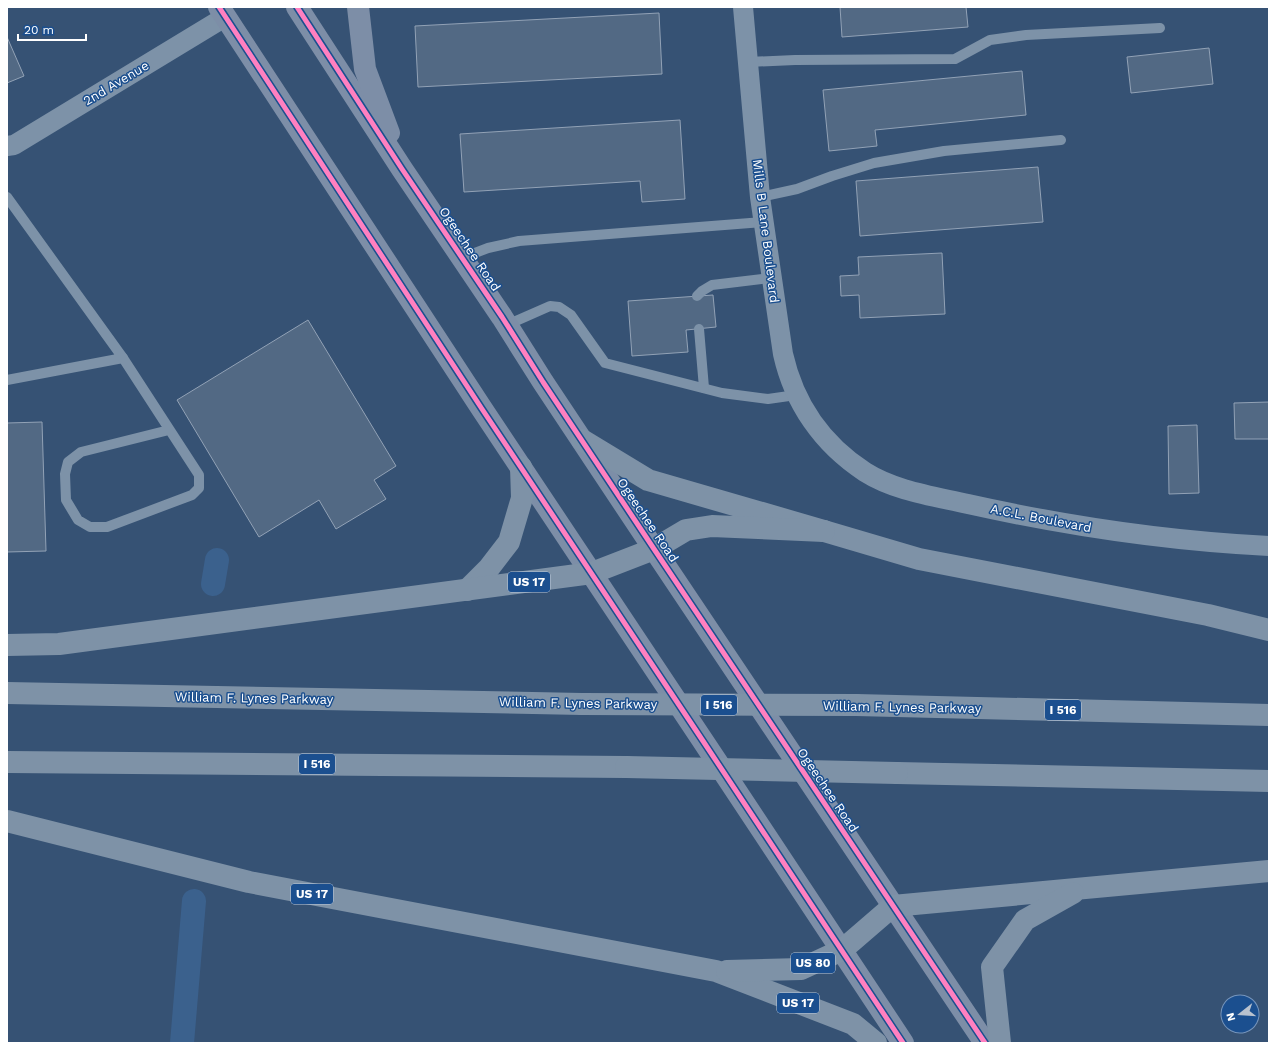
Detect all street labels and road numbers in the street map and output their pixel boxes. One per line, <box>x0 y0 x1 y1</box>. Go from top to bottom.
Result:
street label: 2nd Avenue <box>81 58 151 108</box>
street label: Mills B Lane Boulevard <box>750 158 782 304</box>
street label: Ogeechee Road <box>436 204 504 294</box>
street label: Ogeechee Road <box>614 475 682 565</box>
street label: A.C.L. Boulevard <box>989 501 1093 535</box>
road number: US 17 <box>508 572 550 592</box>
street label: William F. Lynes Parkway <box>175 689 334 707</box>
street label: William F. Lynes Parkway <box>499 694 658 712</box>
road number: I 516 <box>701 695 737 715</box>
street label: William F. Lynes Parkway <box>823 698 982 716</box>
road number: I 516 <box>1045 700 1081 720</box>
street label: Ogeechee Road <box>794 745 862 835</box>
road number: I 516 <box>299 754 335 774</box>
road number: US 17 <box>291 884 333 904</box>
road number: US 80 <box>791 953 835 973</box>
road number: US 17 <box>777 993 819 1013</box>

